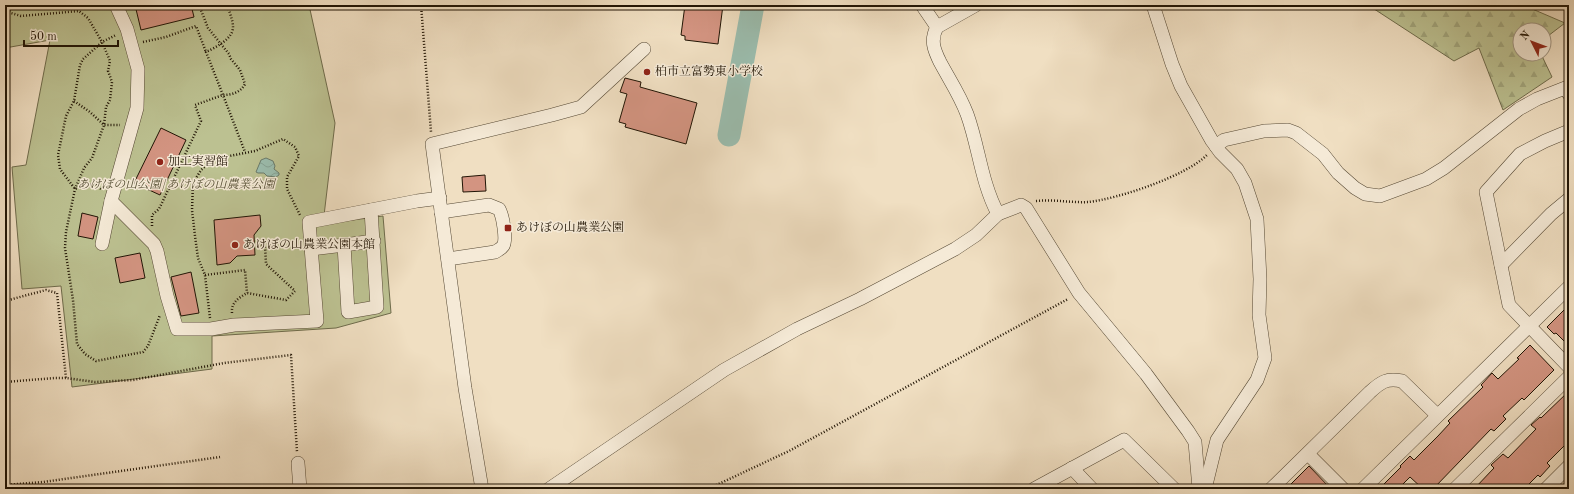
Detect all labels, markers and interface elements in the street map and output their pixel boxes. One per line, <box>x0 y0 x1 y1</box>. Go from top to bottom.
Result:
scale bar <box>24 22 118 48</box>
north arrow <box>1512 22 1552 62</box>
text: N <box>1519 29 1533 43</box>
text: 50 m <box>30 30 57 43</box>
place label: 柏市立富勢東小学校 <box>655 64 763 78</box>
marker: 柏市立富勢東小学校 <box>642 67 652 77</box>
place label: 加工実習館 <box>168 154 228 168</box>
marker: 加工実習館 <box>155 157 165 167</box>
park label: あけぼの山公園/あけぼの山農業公園 <box>77 177 277 191</box>
place label: あけぼの山農業公園 <box>516 220 624 234</box>
marker: あけぼの山農業公園 <box>503 223 513 233</box>
place label: あけぼの山農業公園本館 <box>243 237 375 251</box>
marker: あけぼの山農業公園本館 <box>230 240 240 250</box>

